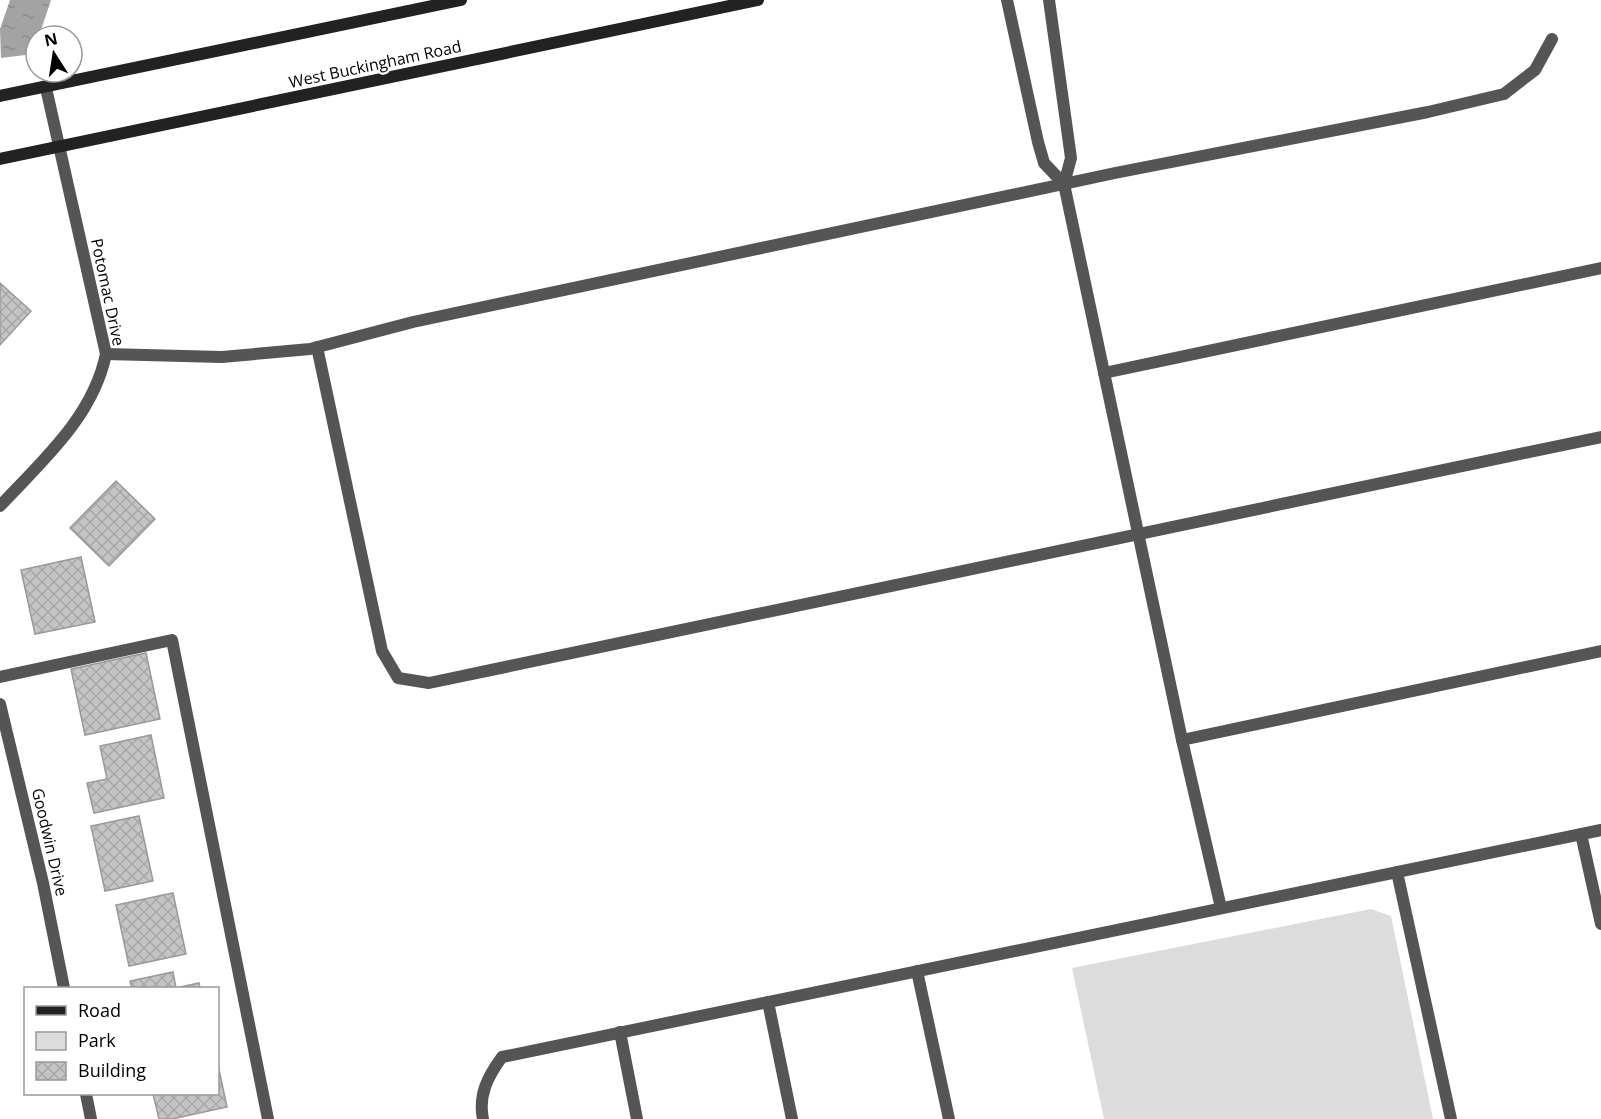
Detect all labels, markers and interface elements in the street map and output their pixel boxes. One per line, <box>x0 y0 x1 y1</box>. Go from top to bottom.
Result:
north arrow <box>24 24 84 84</box>
text: N <box>42 27 60 51</box>
street label: West Buckingham Road <box>287 35 463 93</box>
street label: Potomac Drive <box>86 236 130 348</box>
street label: Goodwin Drive <box>27 786 73 898</box>
legend <box>24 987 219 1095</box>
text: Road <box>78 998 121 1022</box>
text: Park <box>78 1028 116 1052</box>
text: Building <box>78 1058 146 1082</box>

